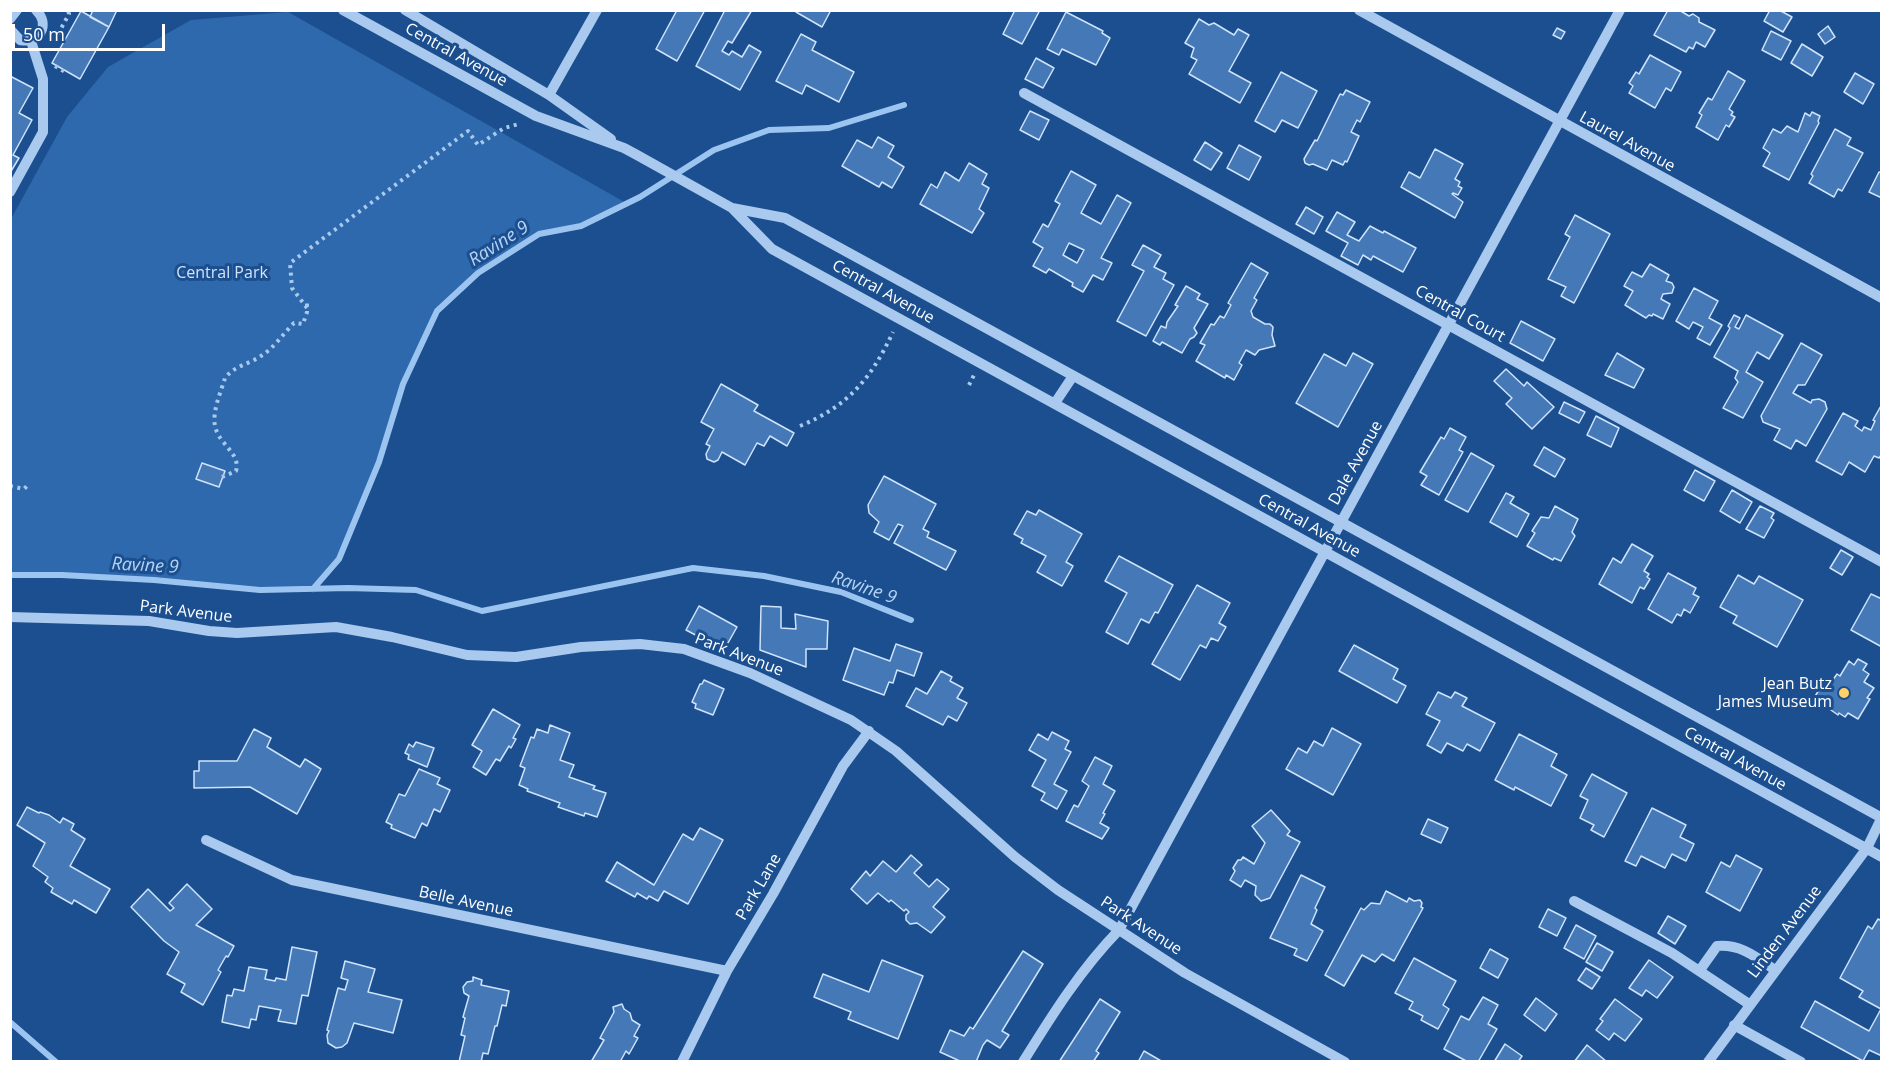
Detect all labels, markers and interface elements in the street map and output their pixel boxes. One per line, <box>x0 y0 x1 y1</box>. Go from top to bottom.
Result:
scale bar <box>15 12 168 50</box>
street label: Central Avenue <box>402 19 510 91</box>
text: 50 m <box>23 22 65 46</box>
street label: Laurel Avenue <box>1576 108 1678 176</box>
water label: Ravine 9 <box>465 217 533 271</box>
street label: Central Avenue <box>829 256 937 328</box>
park label: Central Park <box>176 263 268 283</box>
street label: Central Court <box>1412 281 1508 347</box>
street label: Dale Avenue <box>1325 418 1387 508</box>
street label: Central Avenue <box>1255 490 1363 562</box>
water label: Ravine 9 <box>111 553 179 579</box>
water label: Ravine 9 <box>829 567 899 609</box>
street label: Park Avenue <box>139 597 233 627</box>
street label: Park Avenue <box>692 629 786 681</box>
place label: Jean Butz James Museum <box>1718 674 1832 712</box>
marker: Jean Butz James Museum <box>1837 686 1851 700</box>
street label: Central Avenue <box>1681 723 1789 795</box>
street label: Park Lane <box>732 850 786 924</box>
street label: Linden Avenue <box>1744 882 1826 982</box>
street label: Belle Avenue <box>417 883 515 921</box>
street label: Park Avenue <box>1097 893 1185 959</box>

